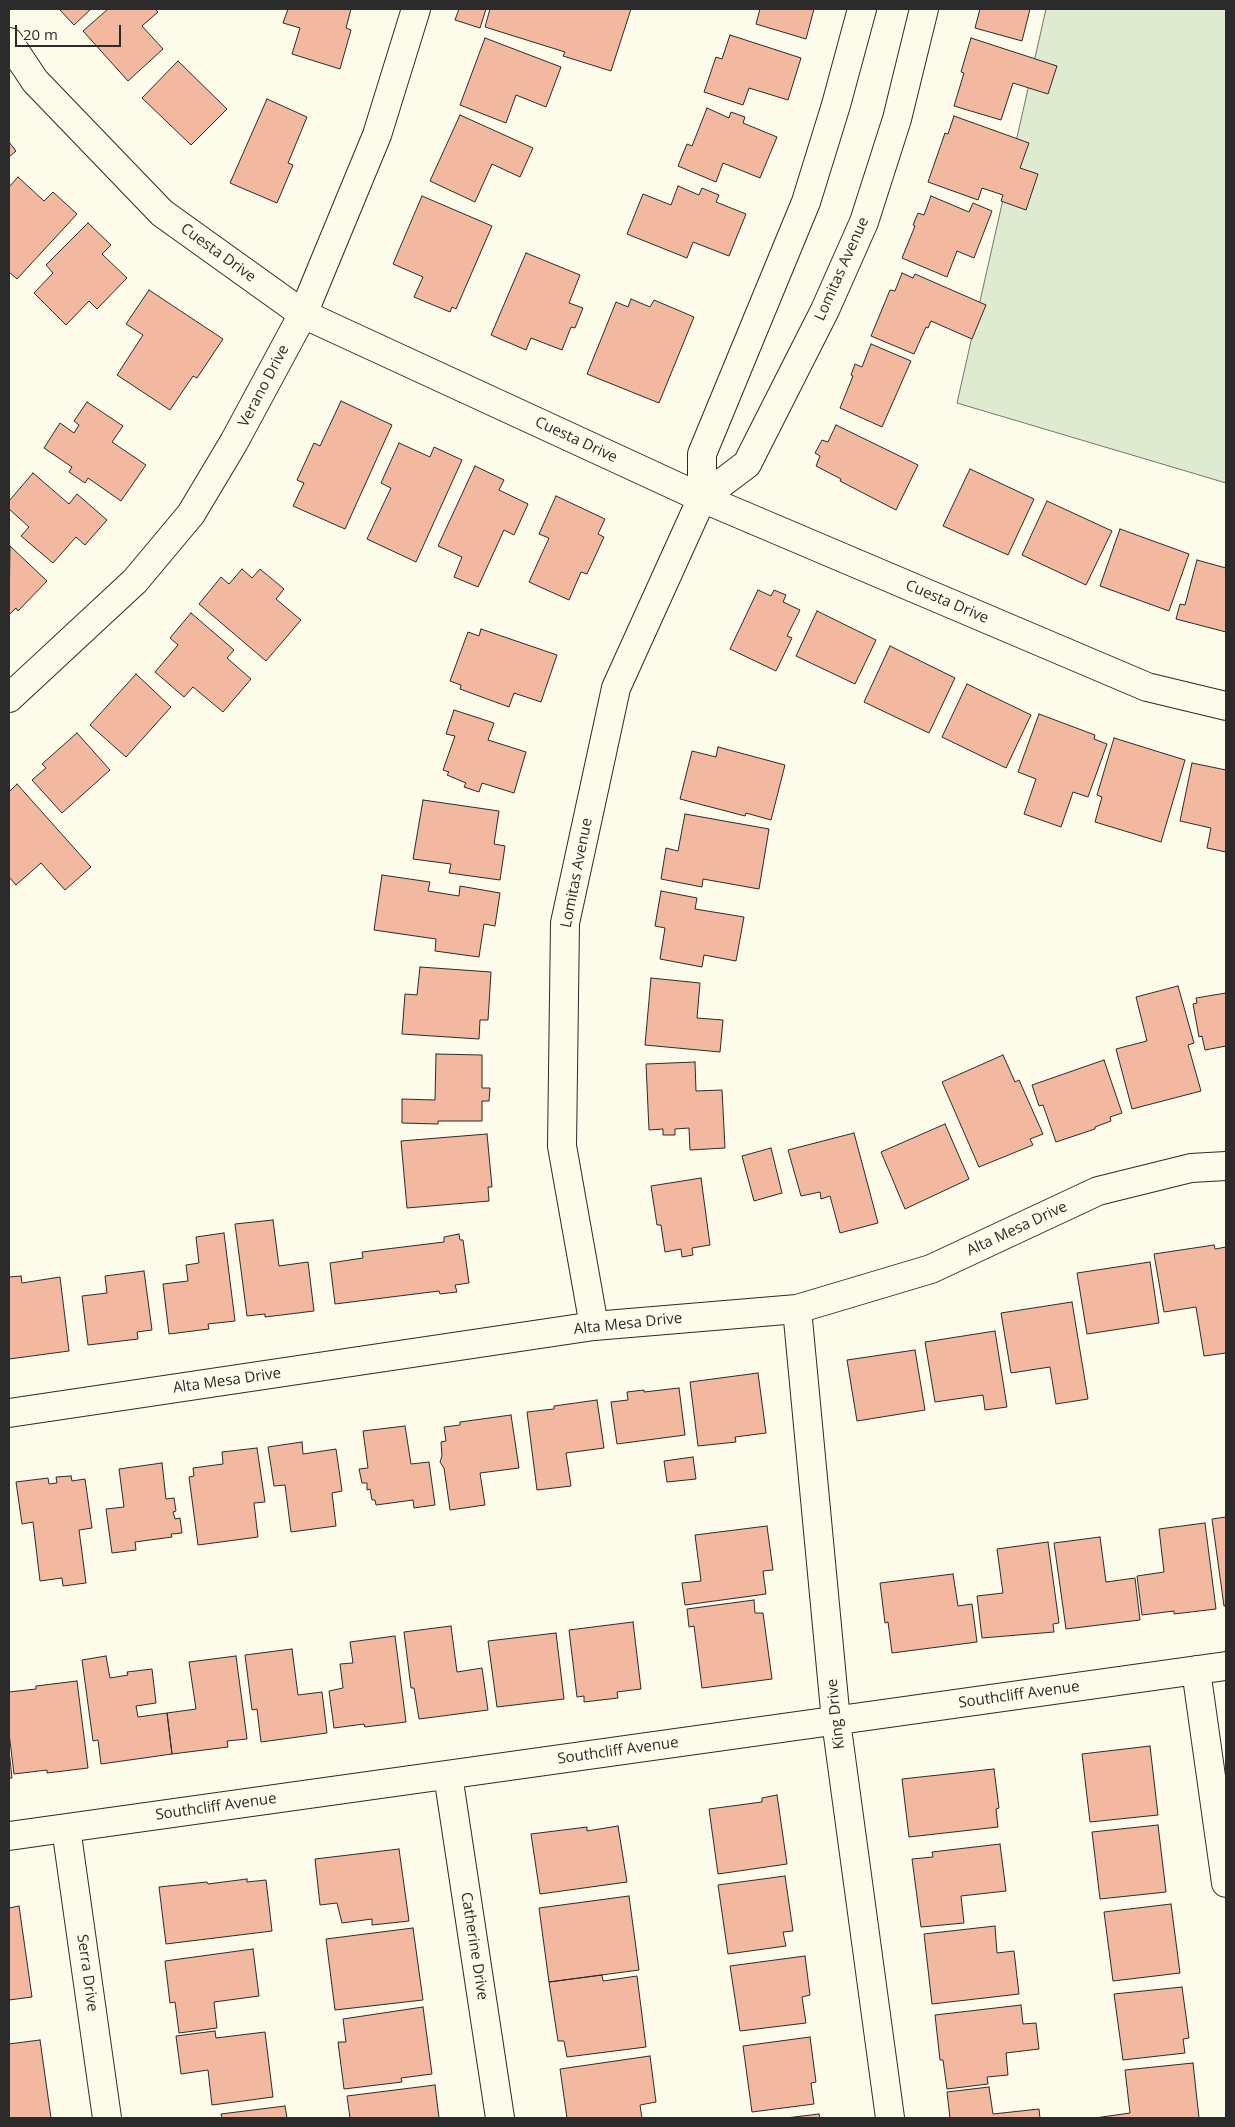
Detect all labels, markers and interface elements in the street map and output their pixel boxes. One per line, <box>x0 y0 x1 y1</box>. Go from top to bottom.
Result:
scale bar <box>18 15 124 47</box>
text: 20 m <box>23 24 58 44</box>
street label: Lomitas Avenue <box>811 214 873 324</box>
street label: Cuesta Drive <box>177 220 259 286</box>
street label: Verano Drive <box>235 342 293 430</box>
street label: Cuesta Drive <box>532 413 620 467</box>
street label: Cuesta Drive <box>903 576 991 628</box>
street label: Lomitas Avenue <box>558 817 596 929</box>
street label: Alta Mesa Drive <box>964 1198 1070 1260</box>
street label: Alta Mesa Drive <box>573 1309 683 1339</box>
street label: Alta Mesa Drive <box>172 1365 282 1397</box>
street label: King Drive <box>823 1678 849 1750</box>
street label: Southcliff Avenue <box>957 1678 1081 1712</box>
street label: Southcliff Avenue <box>556 1734 680 1768</box>
street label: Southcliff Avenue <box>154 1790 278 1824</box>
street label: Catherine Drive <box>457 1891 491 2001</box>
street label: Serra Drive <box>73 1933 101 2013</box>

